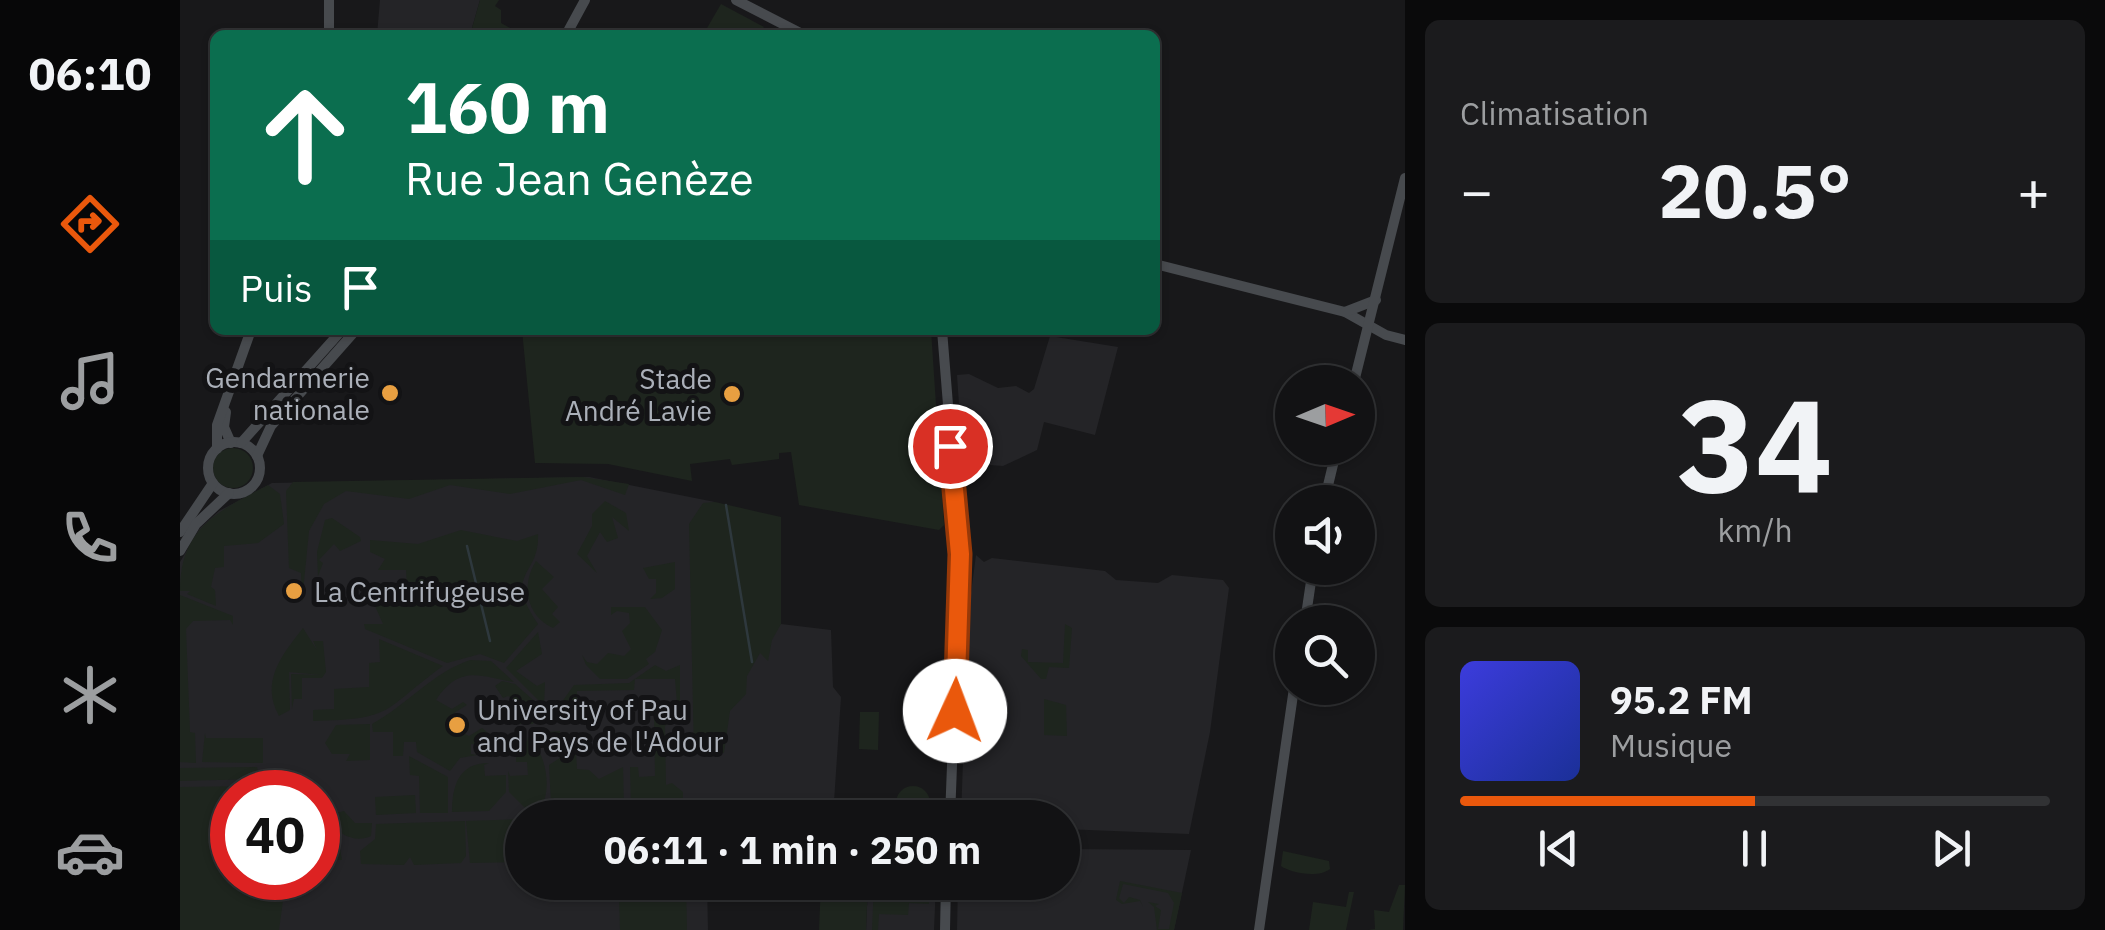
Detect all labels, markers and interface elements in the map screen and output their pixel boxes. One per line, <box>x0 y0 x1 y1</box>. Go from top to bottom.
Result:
text: 06:10 <box>29 44 151 102</box>
text: 160 m <box>405 61 610 152</box>
icon: ahead <box>240 70 370 200</box>
text: Climatisation <box>1460 92 1649 134</box>
text: 20.5° <box>1658 141 1852 239</box>
text: Rue Jean Genèze <box>405 149 754 207</box>
text: − <box>1460 155 1493 226</box>
text: + <box>2017 155 2050 226</box>
icon: directions <box>55 189 125 259</box>
icon: arrive <box>333 260 388 315</box>
text: Puis <box>240 263 313 312</box>
icon: music <box>55 346 125 416</box>
place label: Gendarmerie nationale <box>205 359 370 428</box>
text: 34 <box>1677 359 1833 528</box>
place label: Stade André Lavie <box>565 360 712 429</box>
north arrow <box>1275 365 1375 465</box>
map controls <box>1275 365 1375 705</box>
marker: Gendarmerie nationale <box>379 382 401 404</box>
marker: Stade André Lavie <box>721 383 743 405</box>
pin <box>908 404 993 489</box>
icon: arrive <box>923 419 978 474</box>
button: sound <box>1275 485 1375 585</box>
icon: phone <box>55 503 125 573</box>
text: km/h <box>1717 509 1793 551</box>
place label: La Centrifugeuse <box>314 573 525 610</box>
marker: La Centrifugeuse <box>283 580 305 602</box>
button: search <box>1275 605 1375 705</box>
position arrow <box>903 659 1007 763</box>
icon: climate <box>55 660 125 730</box>
text: 95.2 FM <box>1610 675 1753 724</box>
place label: University of Pau and Pays de l'Adour <box>477 691 724 760</box>
marker: University of Pau and Pays de l'Adour <box>446 714 468 736</box>
text: Musique <box>1610 724 1732 766</box>
speed limit sign: 40 <box>210 770 340 900</box>
icon: car <box>55 817 125 887</box>
icon: previous <box>1531 821 1586 876</box>
icon: pause <box>1727 821 1782 876</box>
icon: next <box>1924 821 1979 876</box>
text: 06:11 · 1 min · 250 m <box>604 825 981 874</box>

